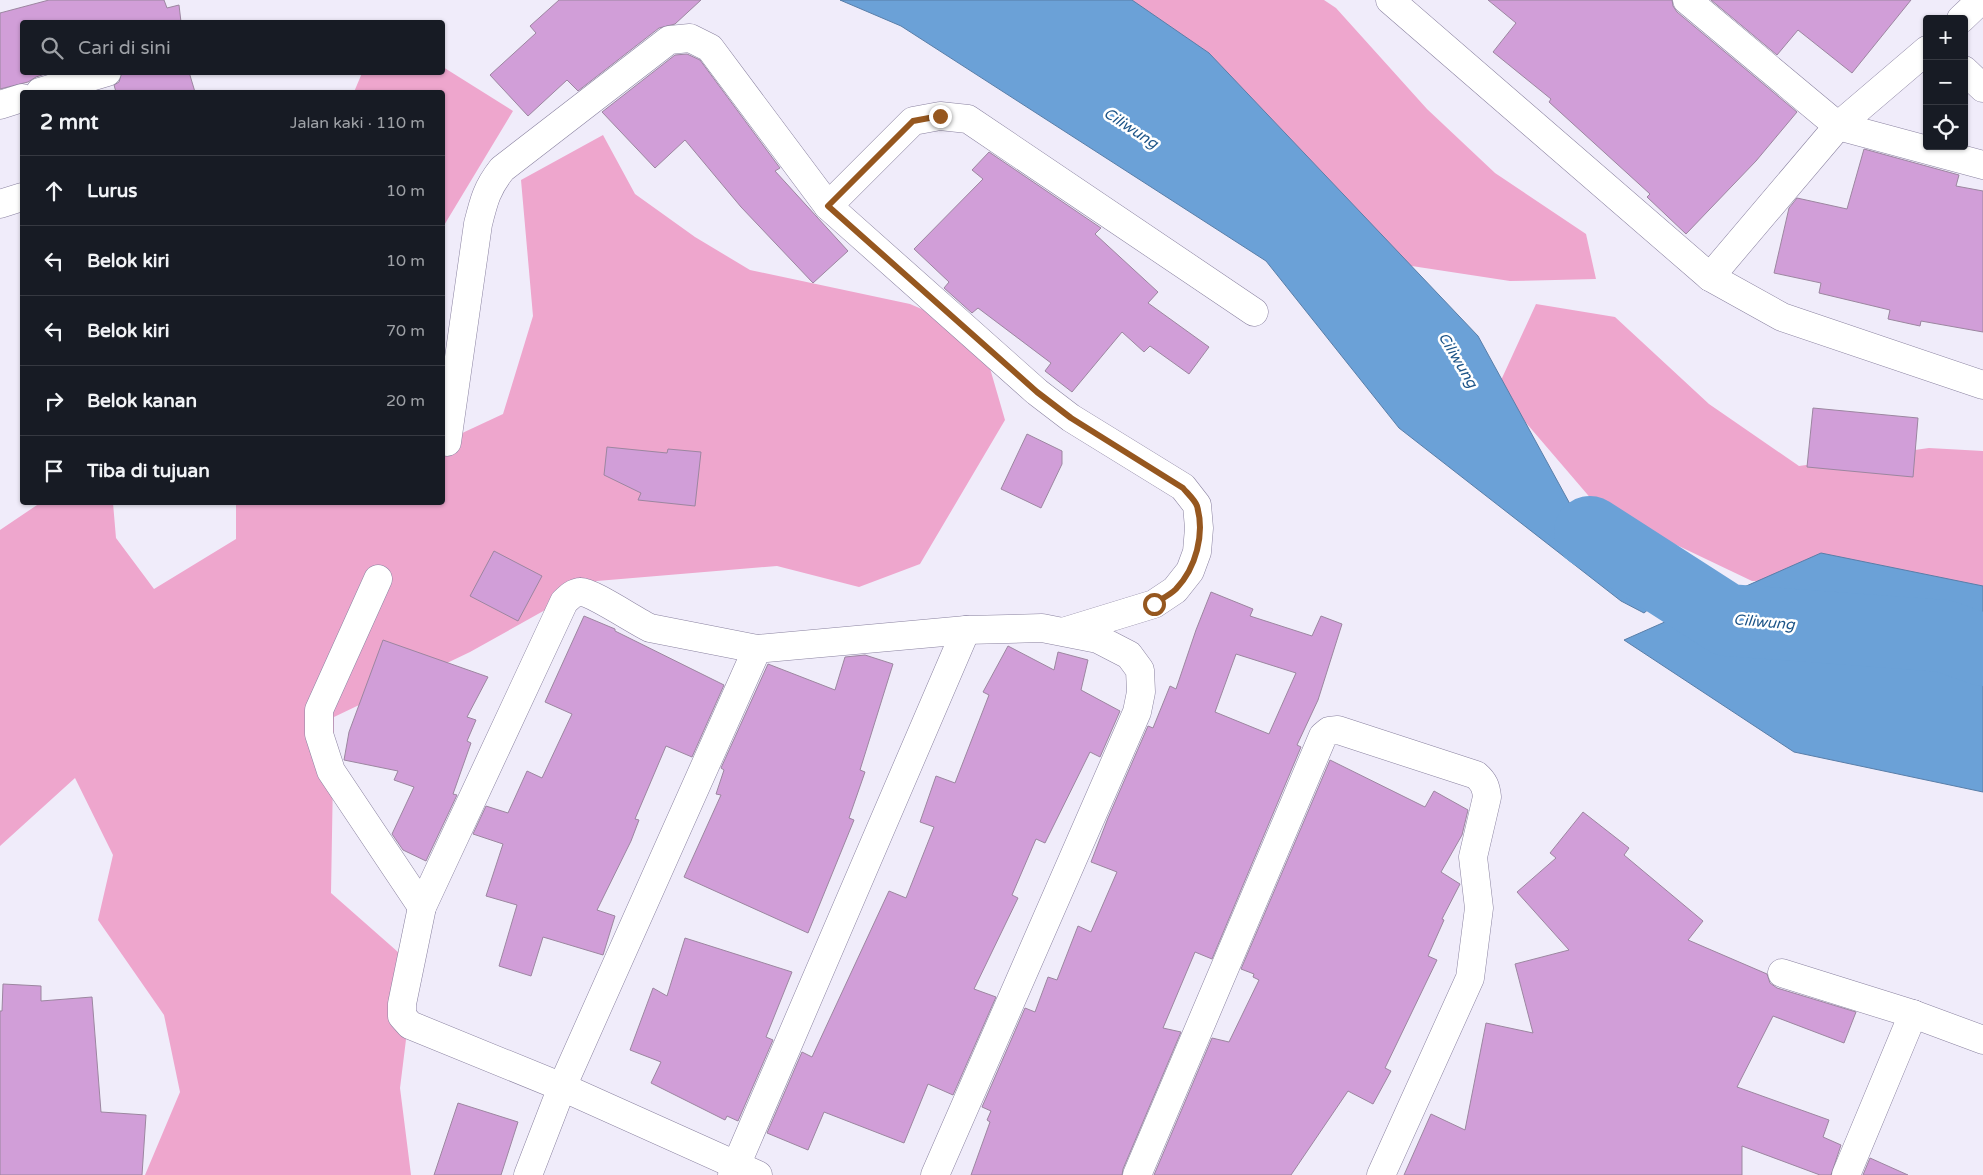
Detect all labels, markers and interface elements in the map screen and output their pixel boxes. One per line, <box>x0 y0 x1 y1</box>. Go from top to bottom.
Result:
map controls <box>1923 15 1968 150</box>
button: + <box>1923 15 1968 60</box>
search box <box>20 20 445 75</box>
icon: search <box>38 34 66 62</box>
text: Cari di sini <box>78 37 171 59</box>
button: − <box>1923 60 1968 105</box>
water label: Ciliwung <box>1100 104 1163 153</box>
route end <box>929 105 952 128</box>
button: locate <box>1923 105 1968 150</box>
text: 2 mnt <box>40 110 99 135</box>
text: Jalan kaki · 110 m <box>290 113 425 133</box>
icon: ahead <box>40 177 68 205</box>
text: Lurus <box>87 180 137 202</box>
text: 10 m <box>386 181 425 201</box>
icon: left <box>40 247 68 275</box>
text: Belok kiri <box>87 250 170 272</box>
text: 10 m <box>386 251 425 271</box>
icon: left <box>40 317 68 345</box>
text: Belok kiri <box>87 320 170 342</box>
text: 70 m <box>386 321 425 341</box>
water label: Ciliwung <box>1435 329 1482 392</box>
icon: right <box>40 387 68 415</box>
text: Belok kanan <box>87 390 197 412</box>
text: 20 m <box>386 391 425 411</box>
icon: arrive <box>40 457 68 485</box>
text: Tiba di tujuan <box>87 460 210 482</box>
route start <box>1143 593 1166 616</box>
water label: Ciliwung <box>1733 610 1797 634</box>

